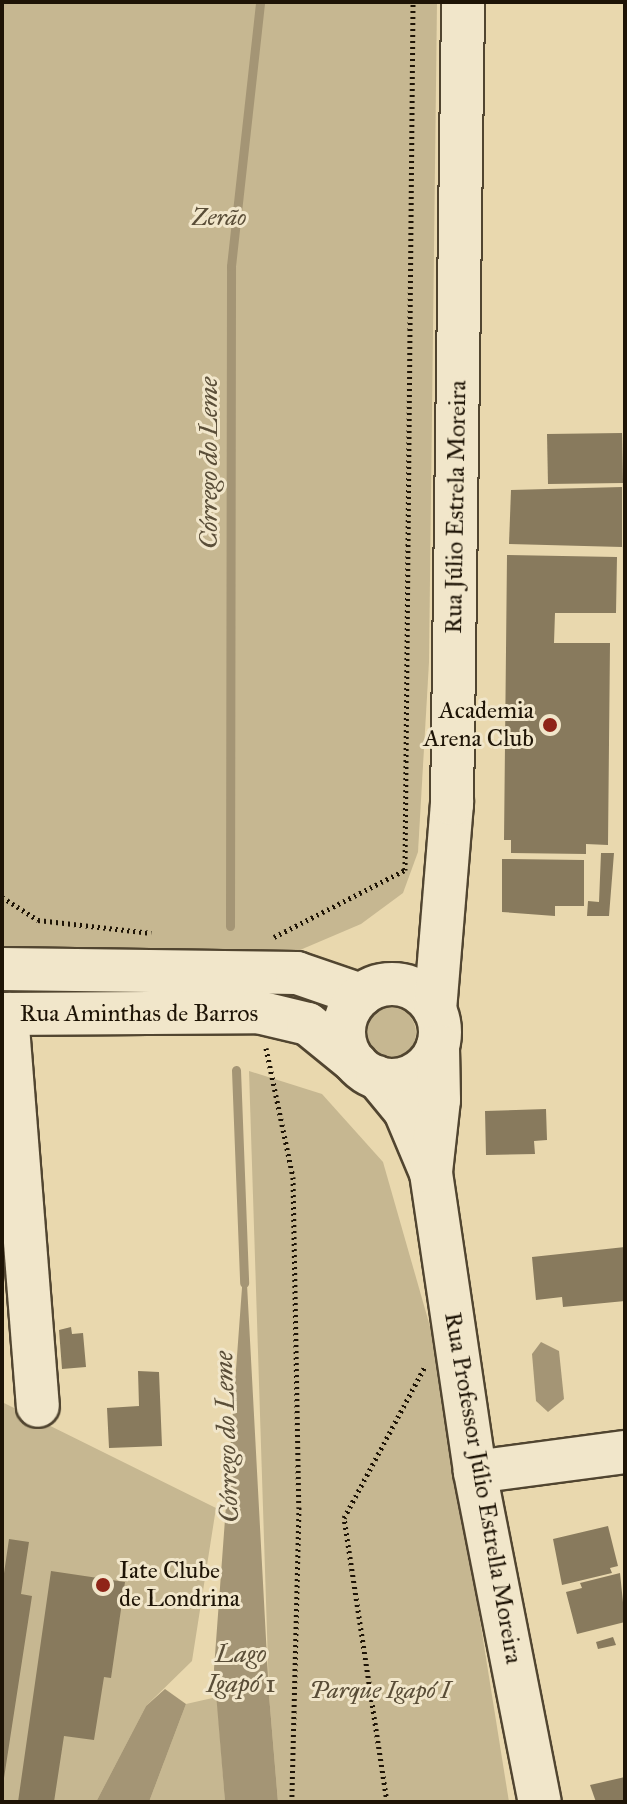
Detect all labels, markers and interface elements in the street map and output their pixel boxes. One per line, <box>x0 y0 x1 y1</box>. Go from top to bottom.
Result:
park label: Zerão <box>192 204 246 232</box>
water label: Córrego do Leme <box>193 377 225 549</box>
street label: Rua Júlio Estrela Moreira <box>439 380 473 634</box>
place label: Academia Arena Club <box>424 697 534 753</box>
marker: Academia Arena Club <box>541 716 559 734</box>
street label: Rua Aminthas de Barros <box>20 1000 258 1028</box>
street label: Rua Professor Júlio Estrella Moreira <box>438 1310 528 1666</box>
water label: Córrego do Leme <box>208 1351 246 1523</box>
place label: Iate Clube de Londrina <box>119 1557 240 1613</box>
marker: Iate Clube de Londrina <box>94 1576 112 1594</box>
water label: Lago Igapó 1 <box>206 1638 276 1700</box>
park label: Parque Igapó I <box>310 1677 450 1705</box>

